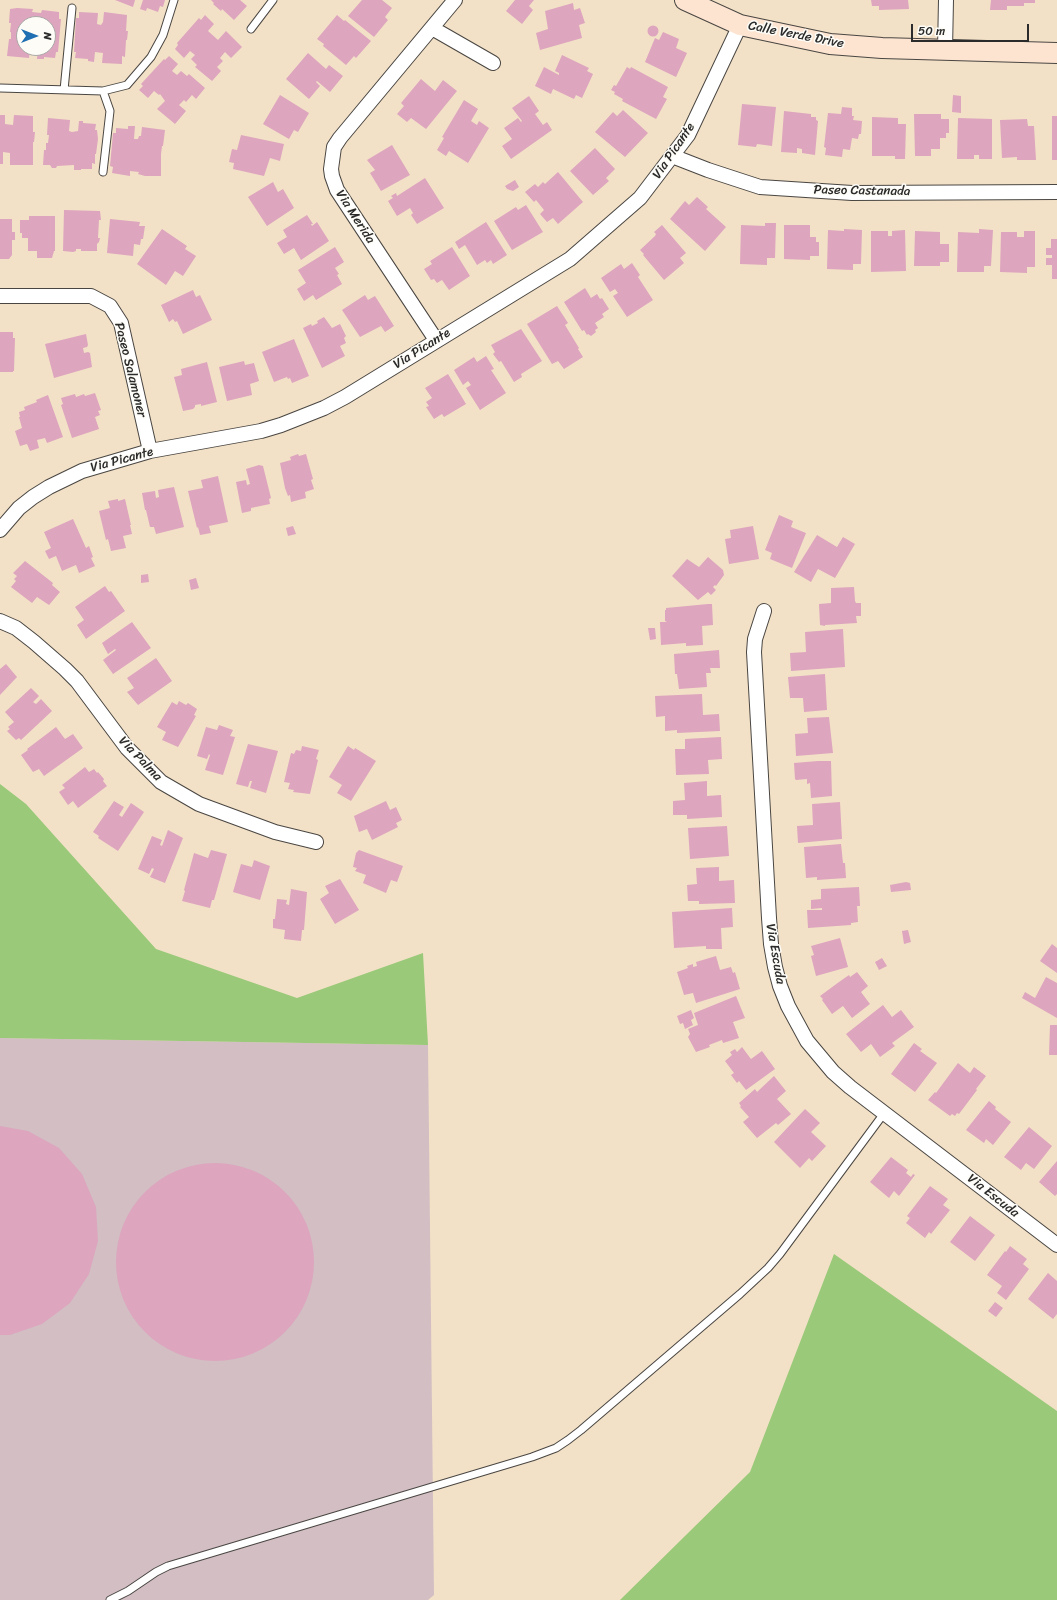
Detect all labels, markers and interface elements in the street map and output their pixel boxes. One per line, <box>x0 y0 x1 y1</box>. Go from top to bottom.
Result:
north arrow <box>16 16 56 56</box>
scale bar <box>913 16 1031 42</box>
street label: Calle Verde Drive <box>747 18 845 52</box>
text: 50 m <box>918 20 945 42</box>
text: N <box>38 32 57 40</box>
street label: Via Picante <box>650 120 698 182</box>
street label: Paseo Castanada <box>814 182 910 200</box>
street label: Via Merida <box>332 187 378 247</box>
street label: Paseo Salamoner <box>111 321 149 419</box>
street label: Via Picante <box>391 325 453 373</box>
street label: Via Picante <box>89 444 155 476</box>
street label: Via Palma <box>115 733 165 785</box>
street label: Via Escuda <box>762 922 788 986</box>
street label: Via Escuda <box>964 1171 1022 1221</box>

